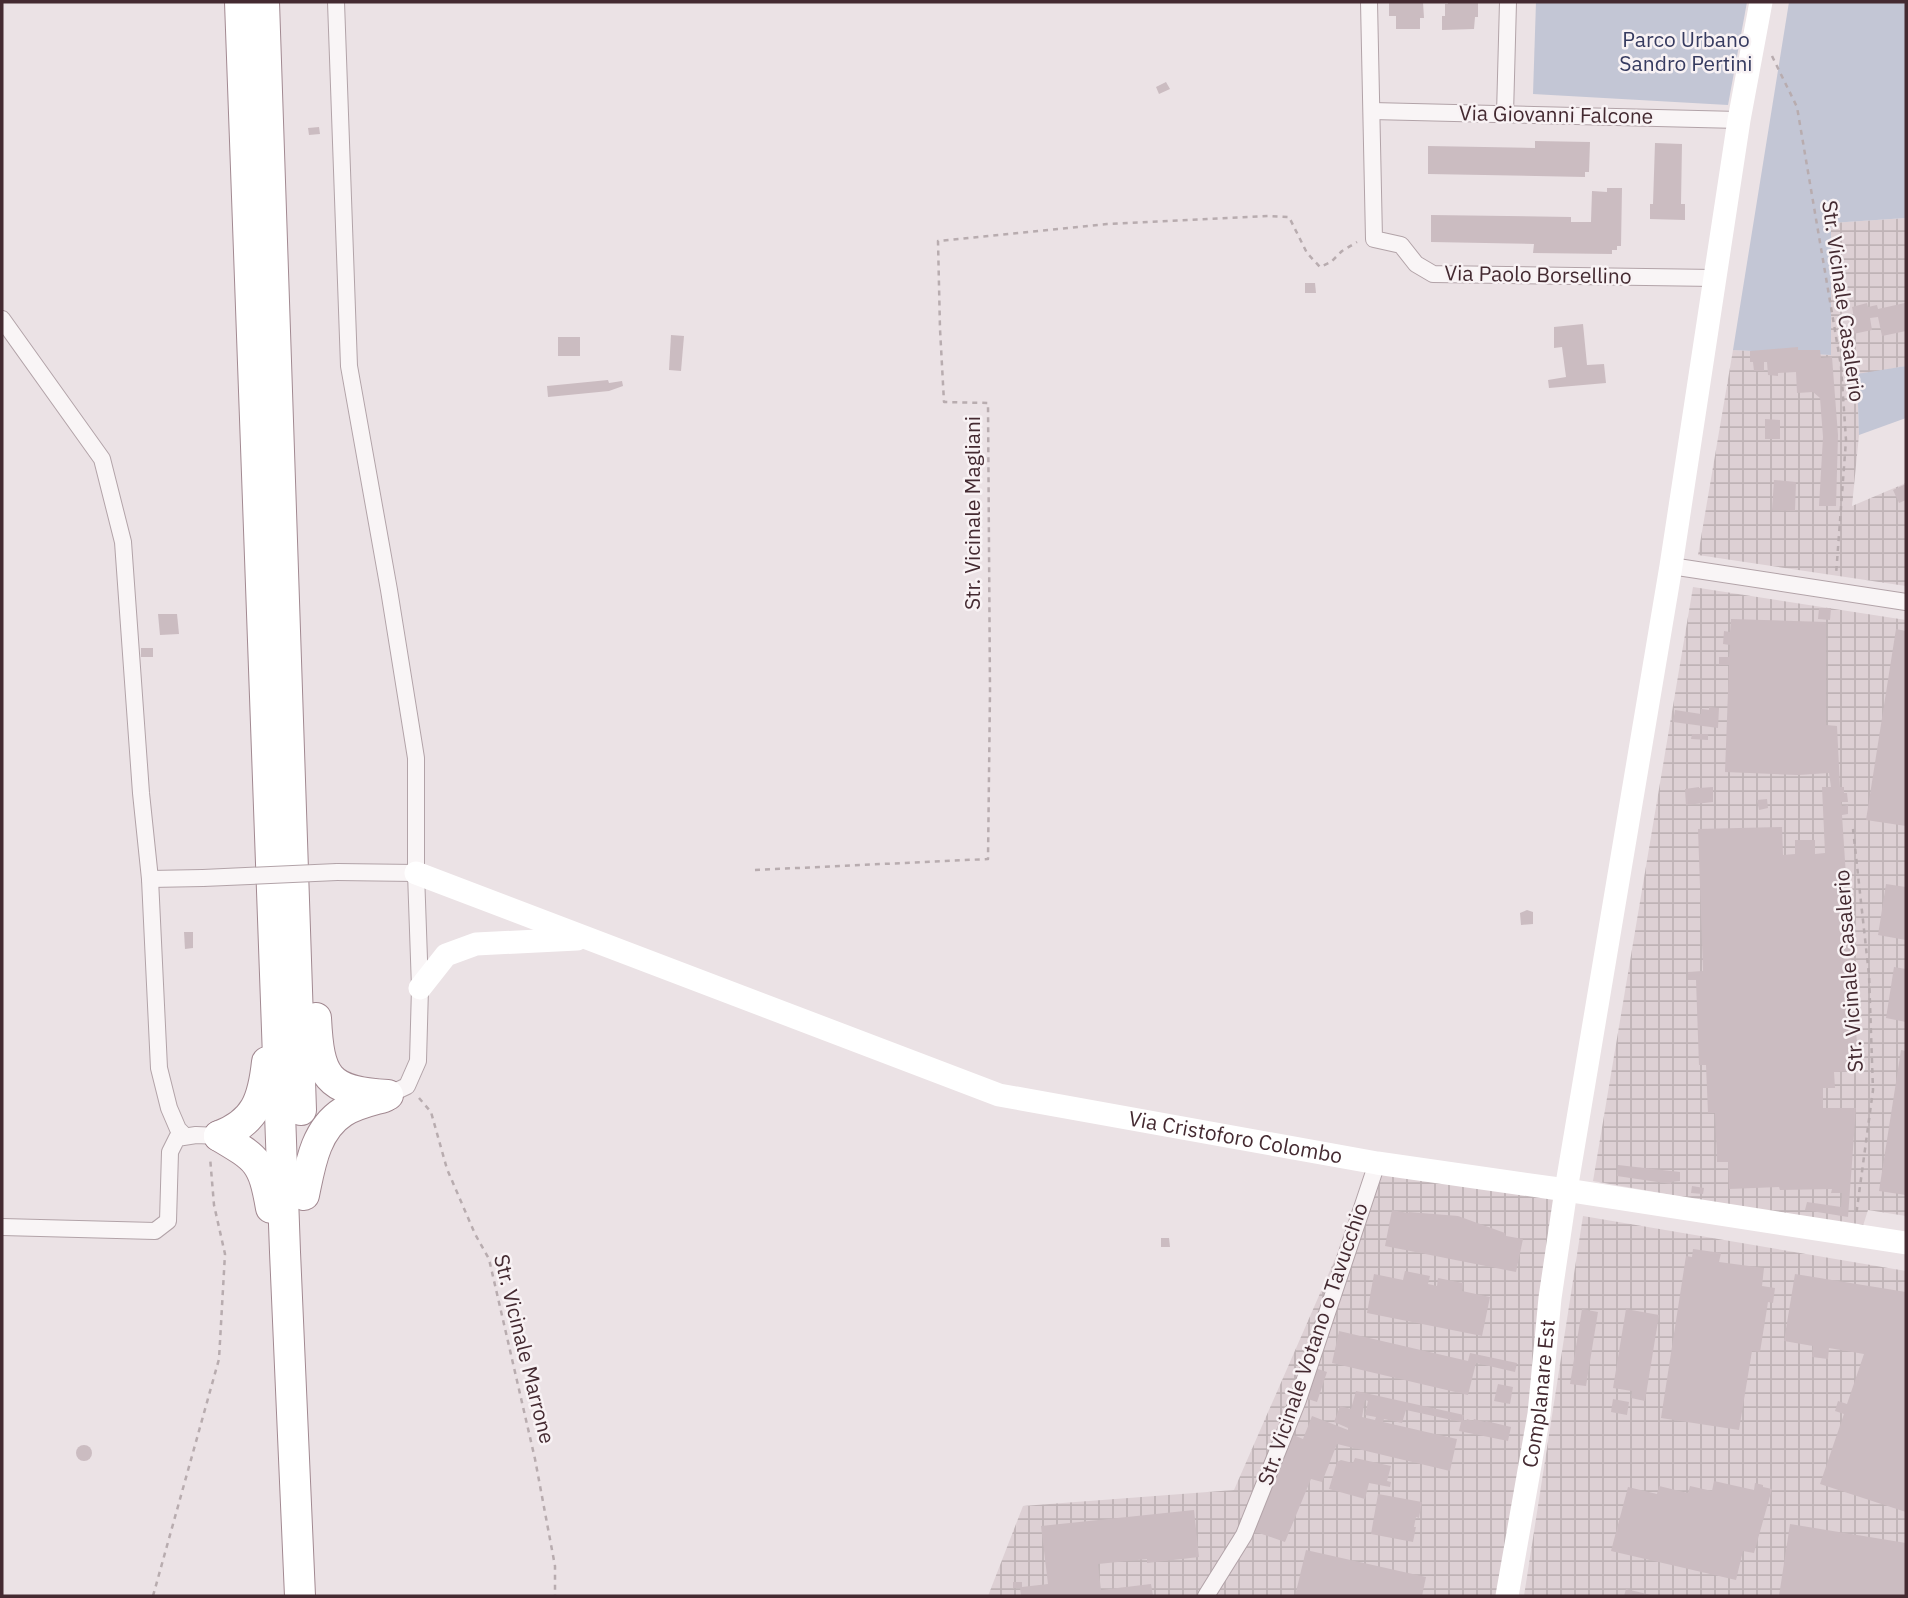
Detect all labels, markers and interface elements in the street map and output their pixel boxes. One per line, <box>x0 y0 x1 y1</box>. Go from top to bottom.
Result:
park label: Parco Urbano Sandro Pertini <box>1619 25 1753 77</box>
street label: Via Giovanni Falcone <box>1459 98 1654 130</box>
street label: Str. Vicinale Casalerio <box>1816 198 1872 403</box>
street label: Via Paolo Borsellino <box>1444 258 1632 290</box>
street label: Str. Vicinale Magliani <box>958 416 986 610</box>
street label: Str. Vicinale Casalerio <box>1827 869 1869 1073</box>
street label: Via Cristoforo Colombo <box>1126 1104 1345 1170</box>
street label: Str. Vicinale Votano o Tavucchio <box>1250 1199 1374 1489</box>
street label: Str. Vicinale Marrone <box>488 1251 562 1446</box>
street label: Complanare Est <box>1515 1318 1561 1470</box>

